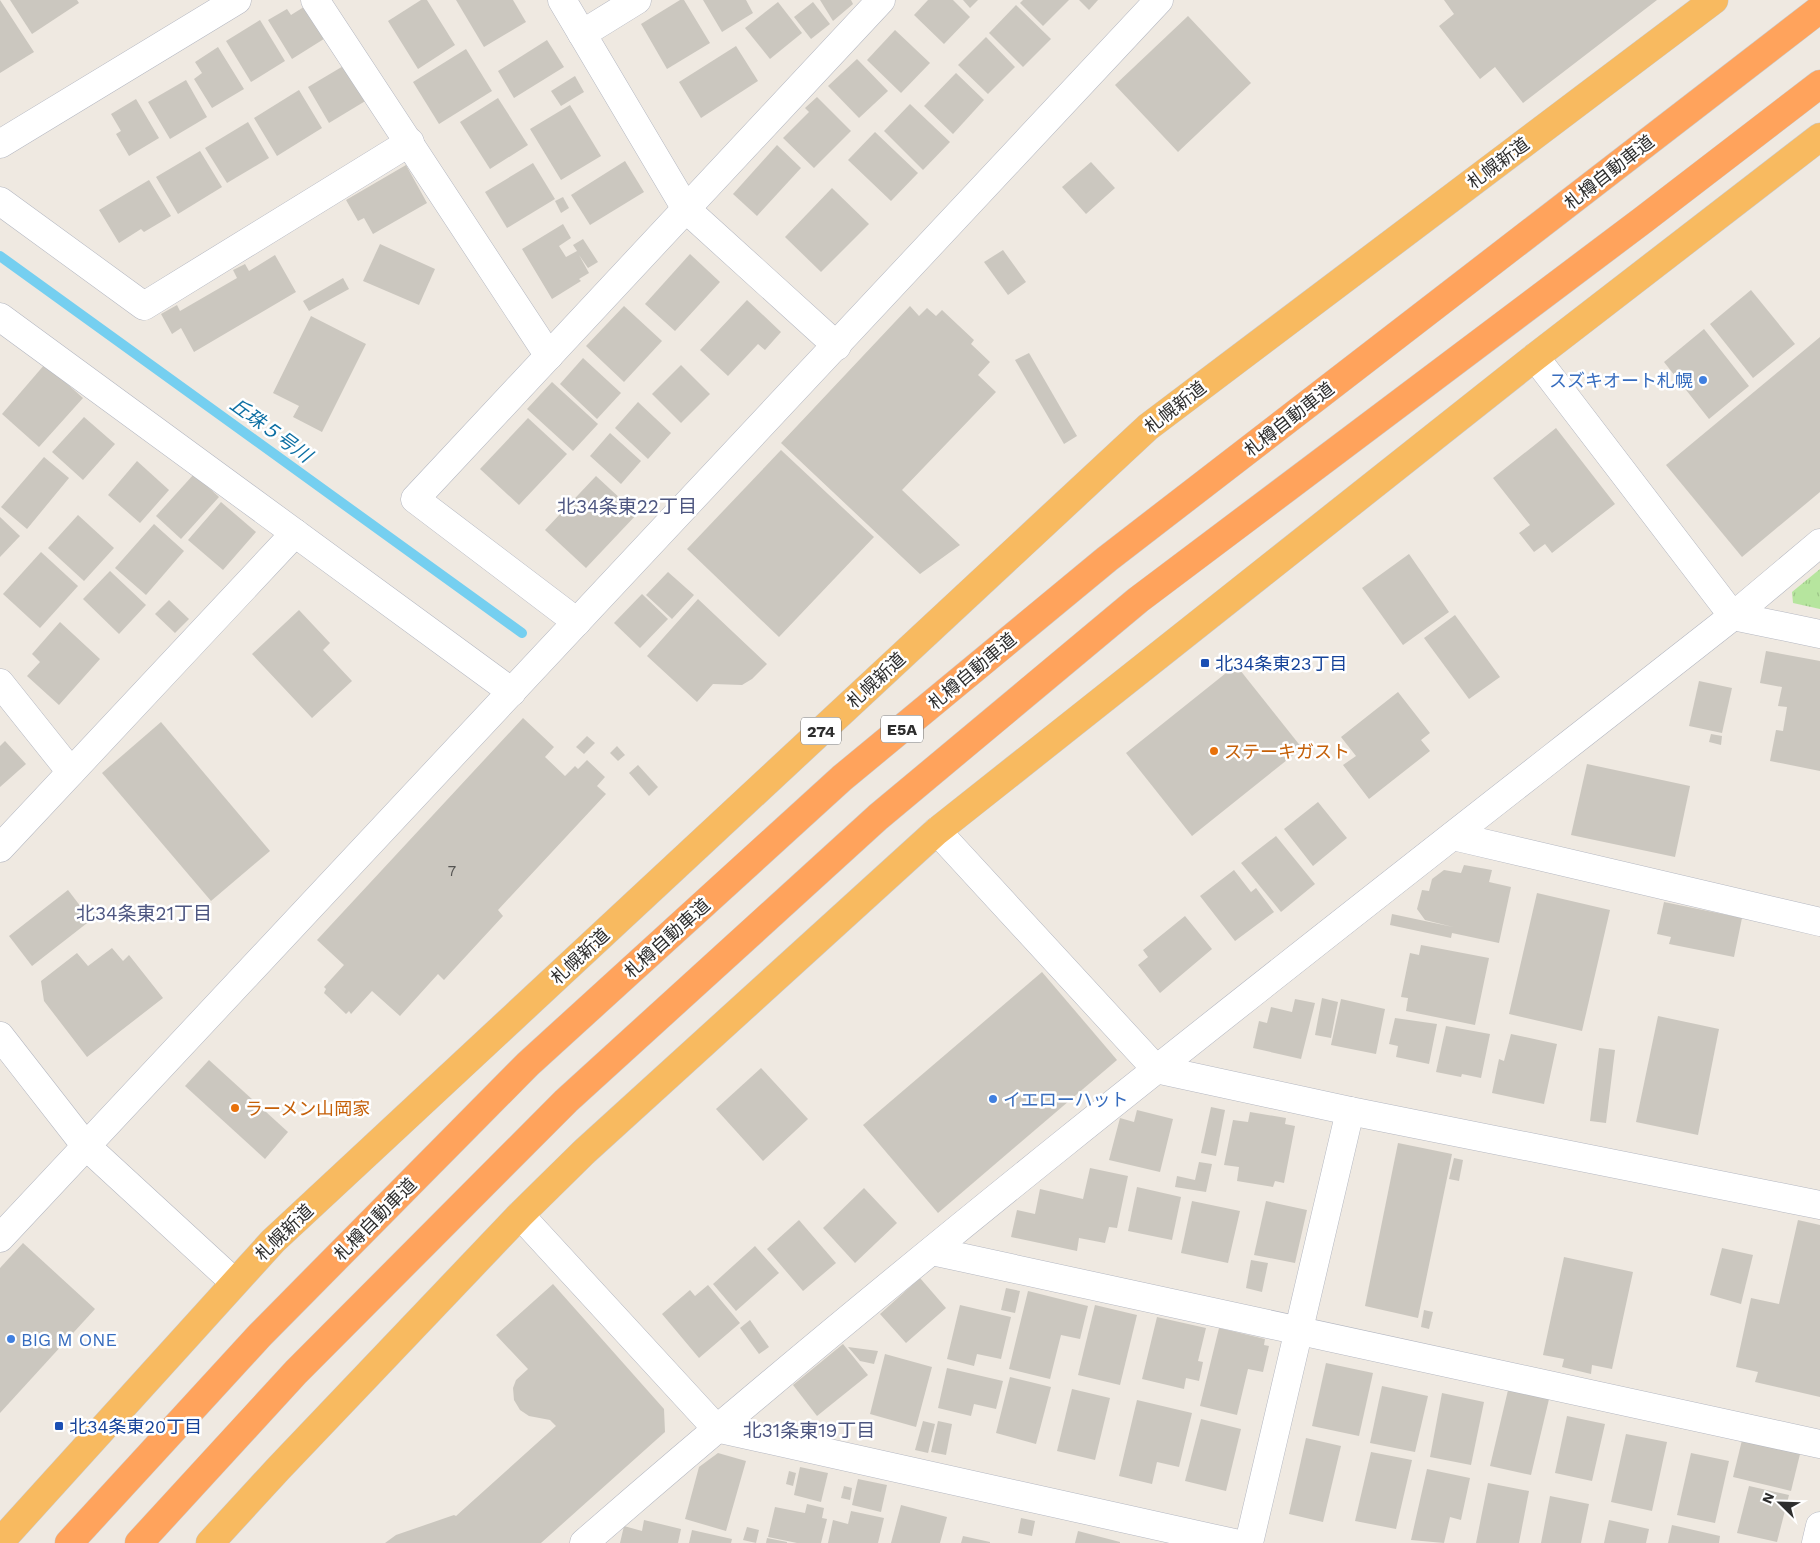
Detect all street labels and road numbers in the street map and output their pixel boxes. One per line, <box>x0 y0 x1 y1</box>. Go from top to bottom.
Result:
street label: 札樽自動車道 <box>1560 130 1658 214</box>
street label: 札幌新道 <box>1463 133 1533 193</box>
street label: 札幌新道 <box>1140 377 1210 437</box>
street label: 札樽自動車道 <box>1240 377 1338 461</box>
street label: 札樽自動車道 <box>924 628 1020 714</box>
street label: 札幌新道 <box>843 648 909 712</box>
road number: E5A <box>881 716 923 742</box>
road number: 274 <box>801 718 841 744</box>
street label: 札樽自動車道 <box>620 894 714 982</box>
street label: 札幌新道 <box>547 924 613 988</box>
street label: 札樽自動車道 <box>329 1173 421 1265</box>
street label: 札幌新道 <box>251 1199 317 1265</box>

